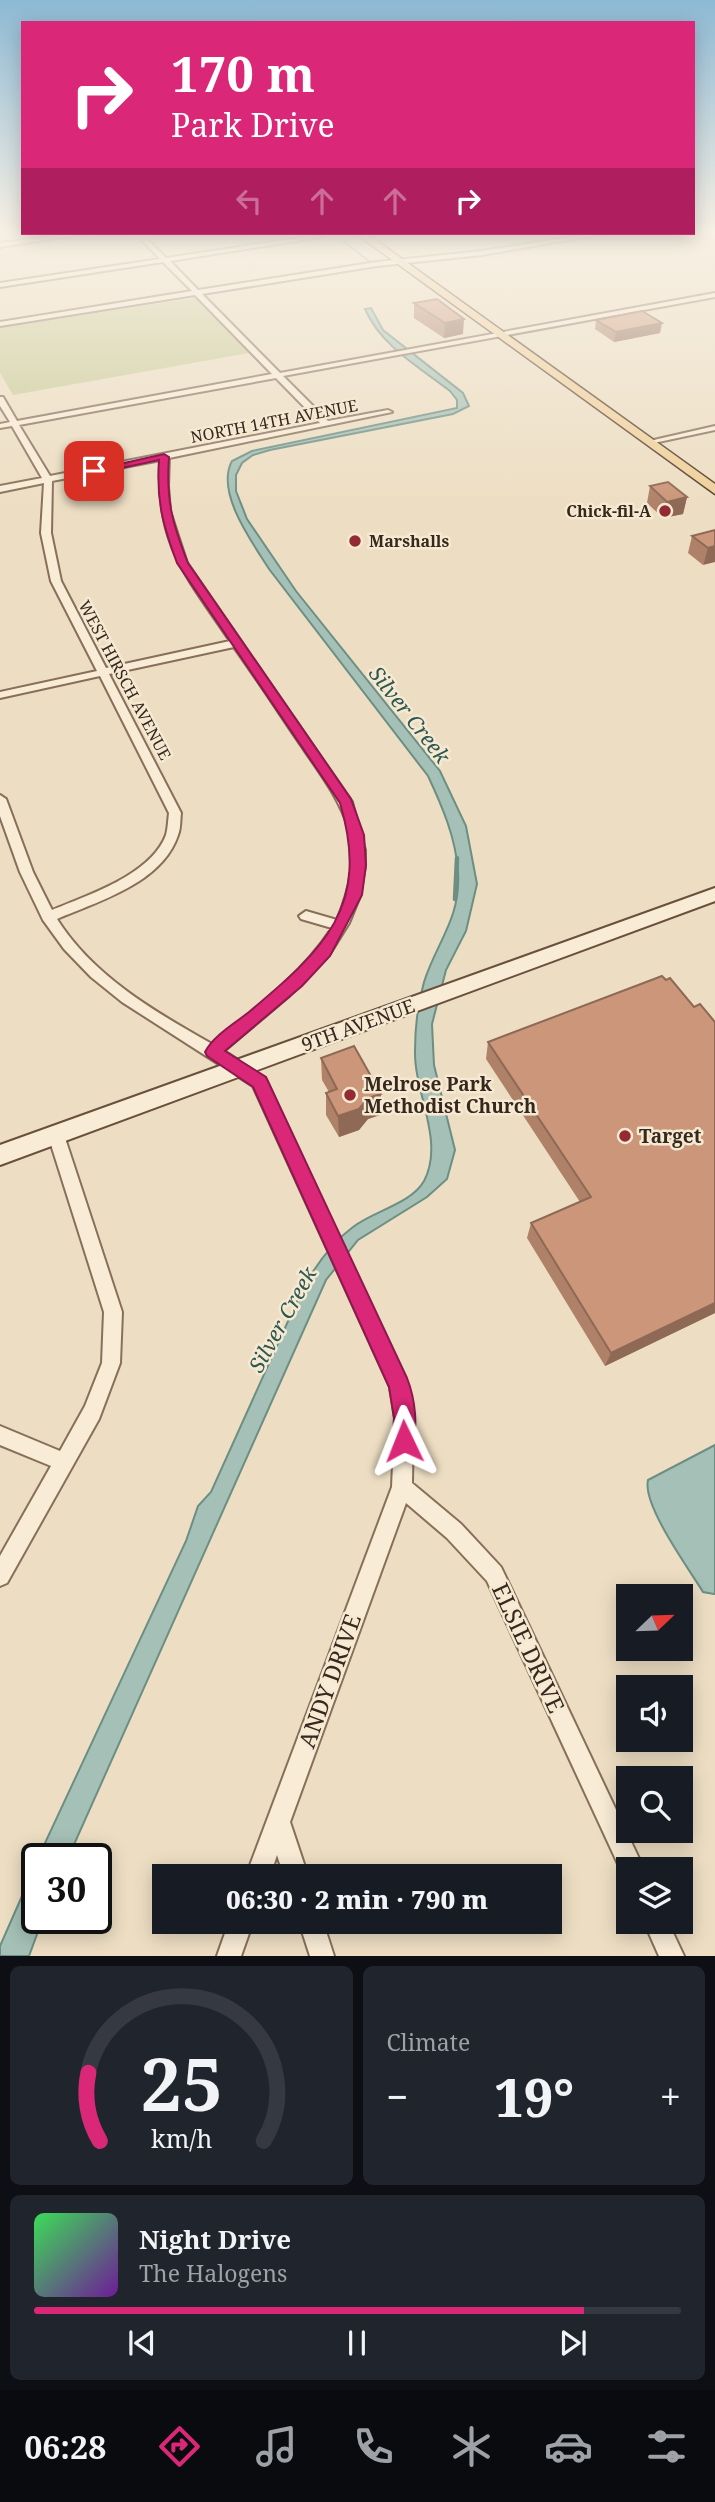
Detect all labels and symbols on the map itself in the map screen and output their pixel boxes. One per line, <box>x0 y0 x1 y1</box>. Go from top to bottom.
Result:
street label: NORTH 14TH AVENUE <box>189 394 360 448</box>
pin <box>64 441 124 501</box>
place label: Chick-fil-A <box>566 500 652 522</box>
marker: Chick-fil-A <box>657 503 673 519</box>
place label: Marshalls <box>369 530 449 552</box>
marker: Marshalls <box>347 533 363 549</box>
street label: WEST HIRSCH AVENUE <box>74 596 176 764</box>
water label: Silver Creek <box>363 660 457 770</box>
street label: 9TH AVENUE <box>298 992 418 1058</box>
place label: Melrose Park Methodist Church <box>364 1071 537 1119</box>
marker: Melrose Park Methodist Church <box>342 1087 358 1103</box>
place label: Target <box>639 1123 702 1149</box>
marker: Target <box>617 1128 633 1144</box>
water label: Silver Creek <box>242 1261 323 1377</box>
position arrow <box>367 1404 441 1478</box>
street label: ELSIE DRIVE <box>485 1577 573 1718</box>
north arrow <box>616 1584 693 1661</box>
street label: ANDY DRIVE <box>290 1609 368 1752</box>
speed limit sign: 30 <box>21 1843 112 1934</box>

